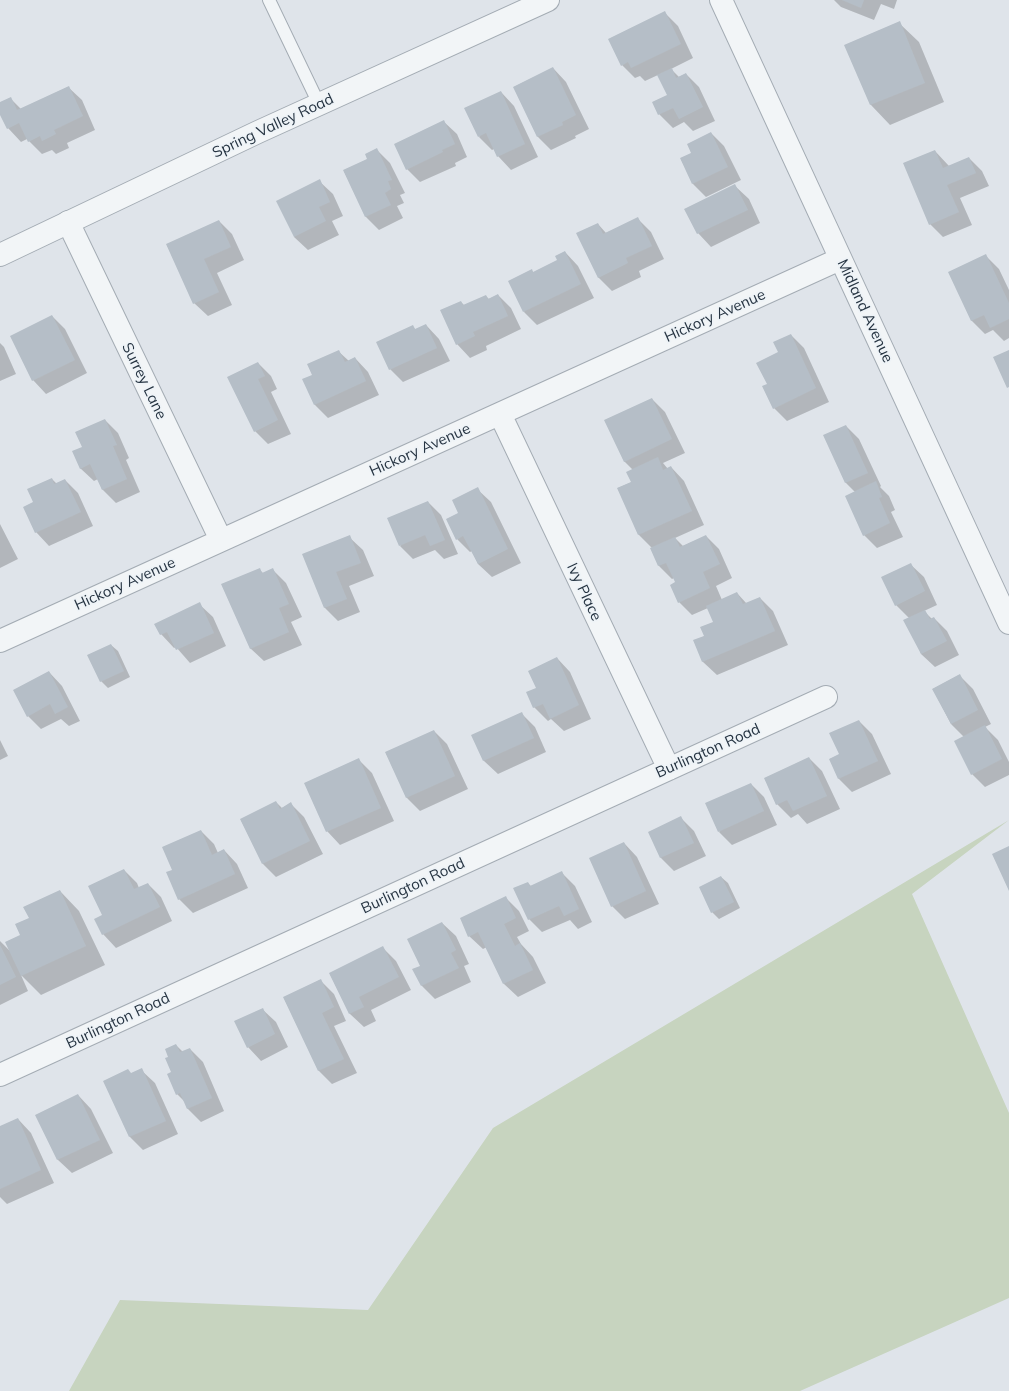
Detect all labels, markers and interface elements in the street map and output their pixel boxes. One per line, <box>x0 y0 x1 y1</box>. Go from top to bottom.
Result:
street label: Spring Valley Road <box>210 90 336 162</box>
street label: Midland Avenue <box>833 256 897 366</box>
street label: Hickory Avenue <box>662 286 768 346</box>
street label: Surrey Lane <box>118 340 170 422</box>
street label: Hickory Avenue <box>367 420 473 480</box>
street label: Hickory Avenue <box>72 554 178 614</box>
street label: Ivy Place <box>563 560 605 624</box>
street label: Burlington Road <box>653 720 763 782</box>
street label: Burlington Road <box>358 854 468 918</box>
street label: Burlington Road <box>63 989 173 1053</box>

